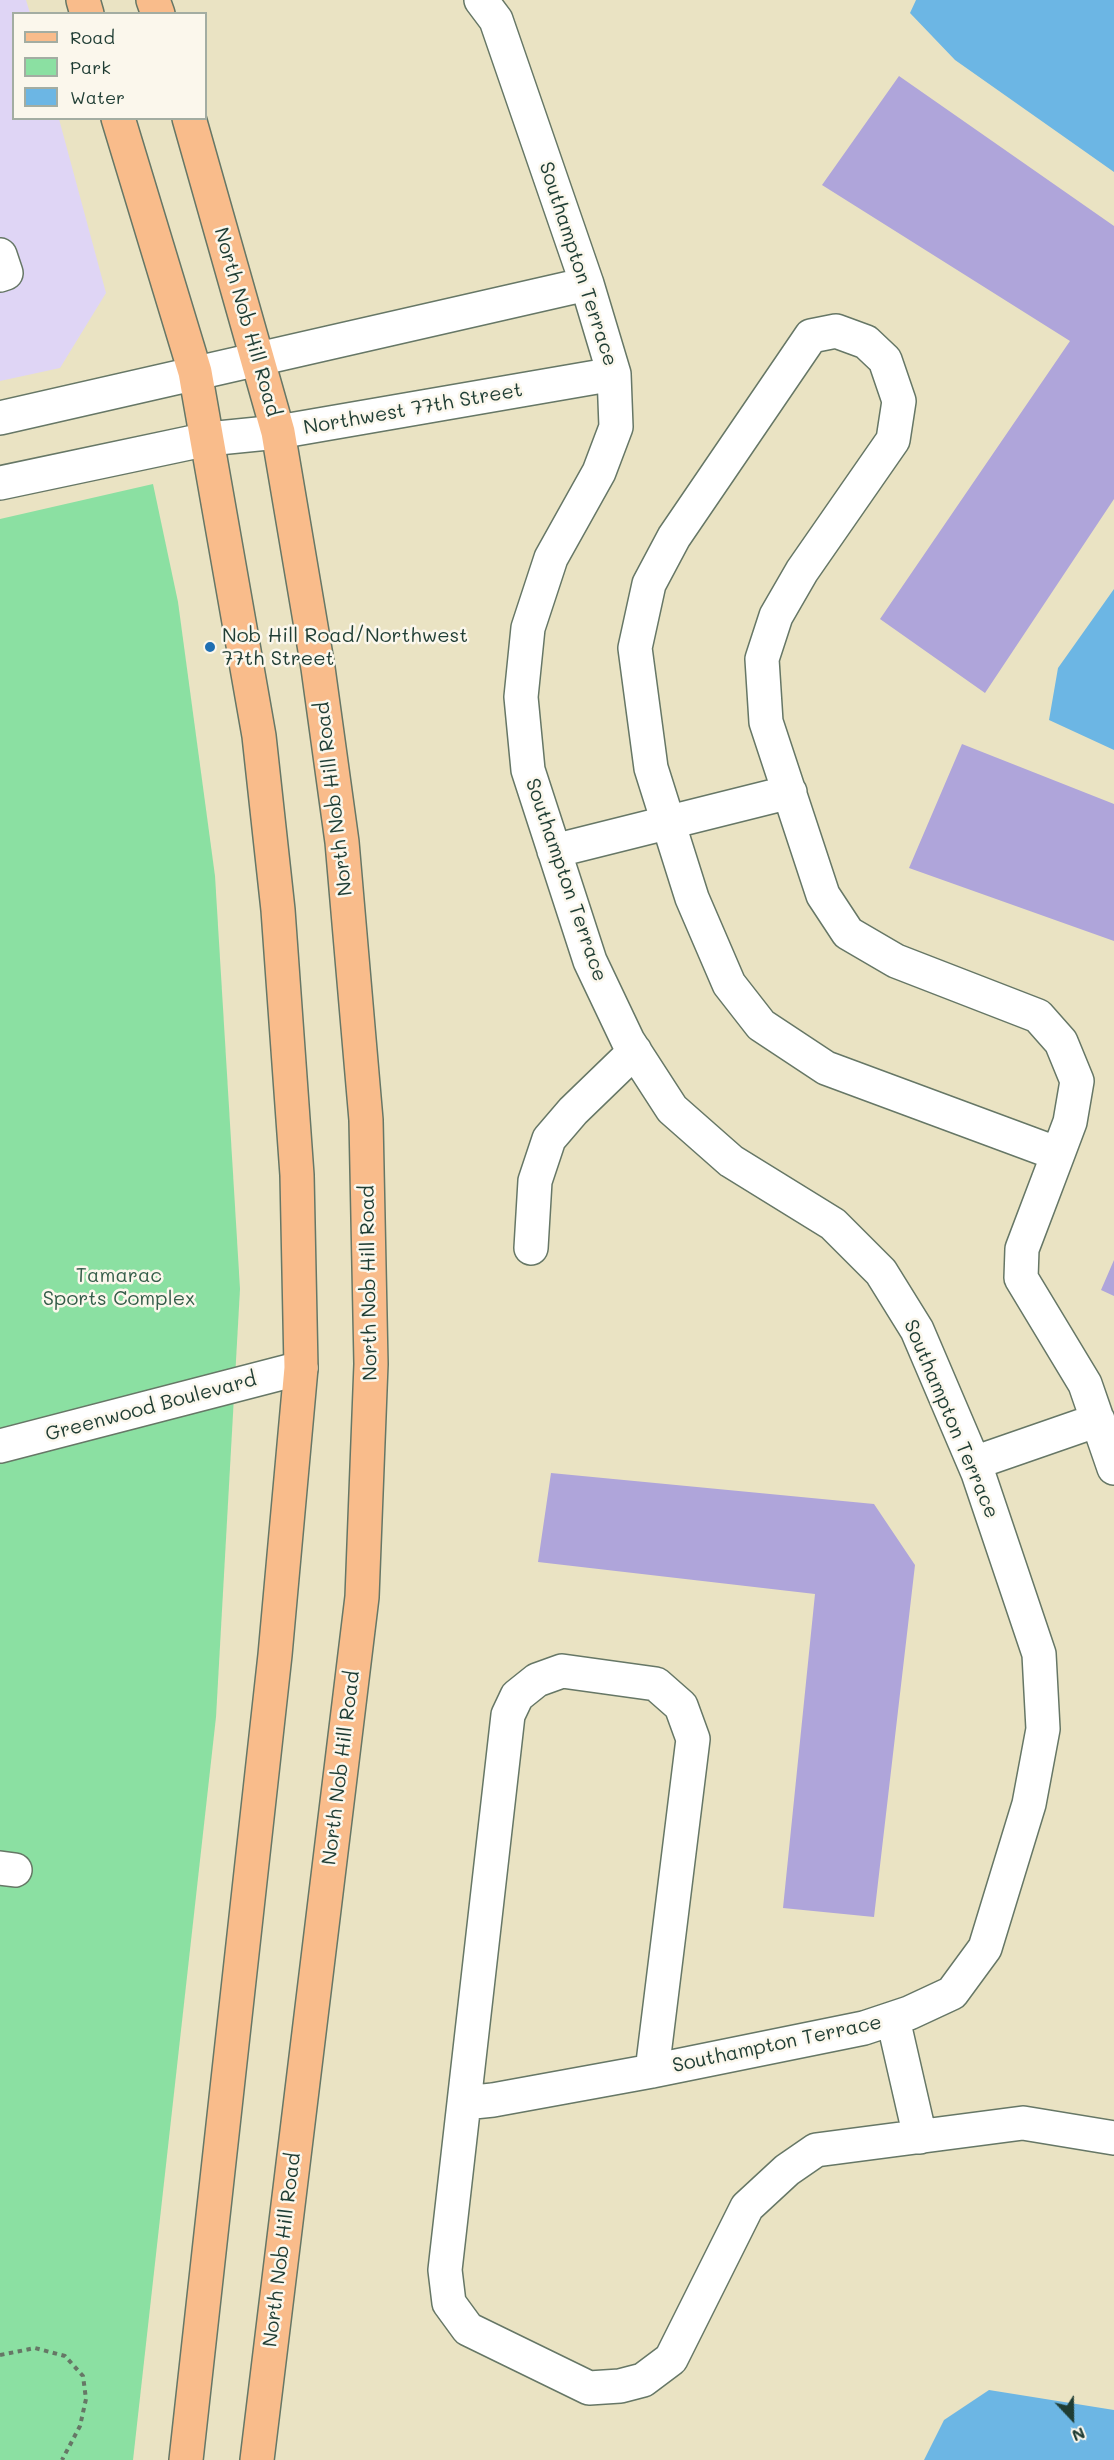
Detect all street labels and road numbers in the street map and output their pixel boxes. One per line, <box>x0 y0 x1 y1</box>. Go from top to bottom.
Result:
street label: Southampton Terrace <box>534 159 622 369</box>
street label: North Nob Hill Road <box>209 225 285 419</box>
street label: Northwest 77th Street <box>302 378 524 440</box>
street label: North Nob Hill Road <box>310 700 358 898</box>
street label: Southampton Terrace <box>520 775 612 985</box>
street label: North Nob Hill Road <box>355 1185 383 1381</box>
street label: Southampton Terrace <box>898 1316 1004 1522</box>
street label: Greenwood Boulevard <box>43 1367 259 1447</box>
street label: North Nob Hill Road <box>317 1669 365 1867</box>
street label: Southampton Terrace <box>670 2010 884 2078</box>
street label: North Nob Hill Road <box>258 2151 306 2349</box>

